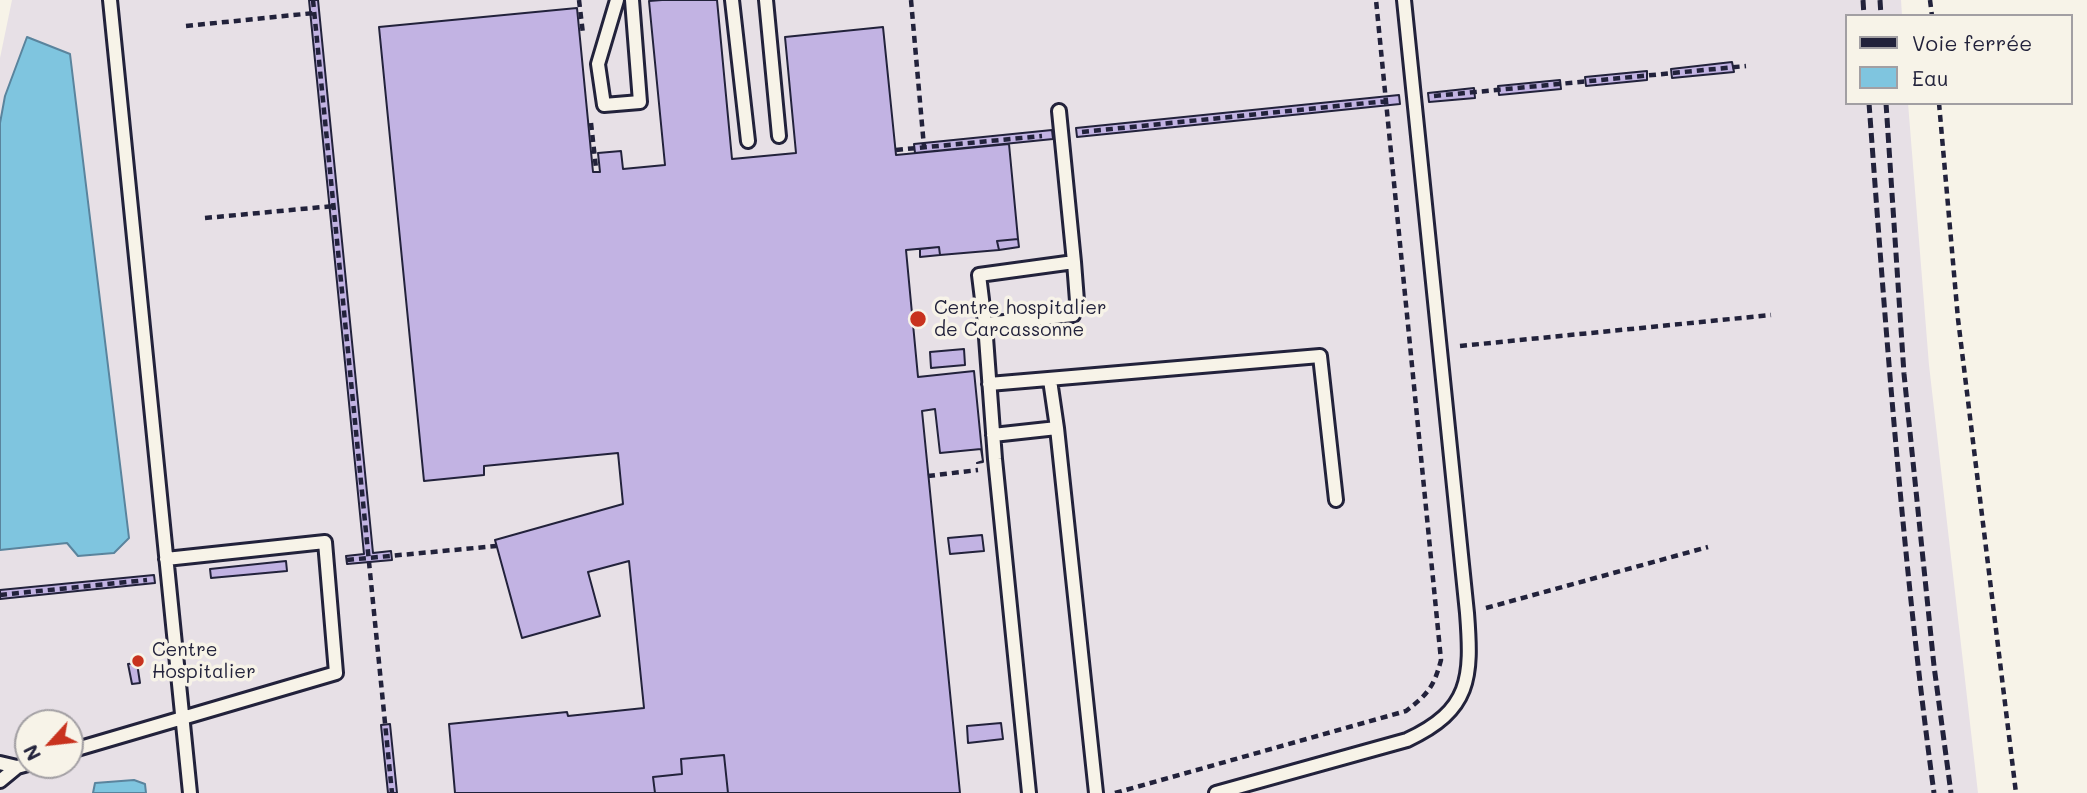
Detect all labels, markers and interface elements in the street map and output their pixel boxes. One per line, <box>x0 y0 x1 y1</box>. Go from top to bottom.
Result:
legend <box>1846 14 2073 105</box>
text: Voie ferrée <box>1912 29 2032 56</box>
text: Eau <box>1912 64 1949 91</box>
place label: Centre hospitalier de Carcassonne <box>934 297 1106 341</box>
marker: Centre hospitalier de Carcassonne <box>908 309 928 329</box>
place label: Centre Hospitalier <box>152 639 256 683</box>
marker: Centre Hospitalier <box>130 653 146 669</box>
north arrow <box>14 709 84 779</box>
text: N <box>17 741 46 765</box>

